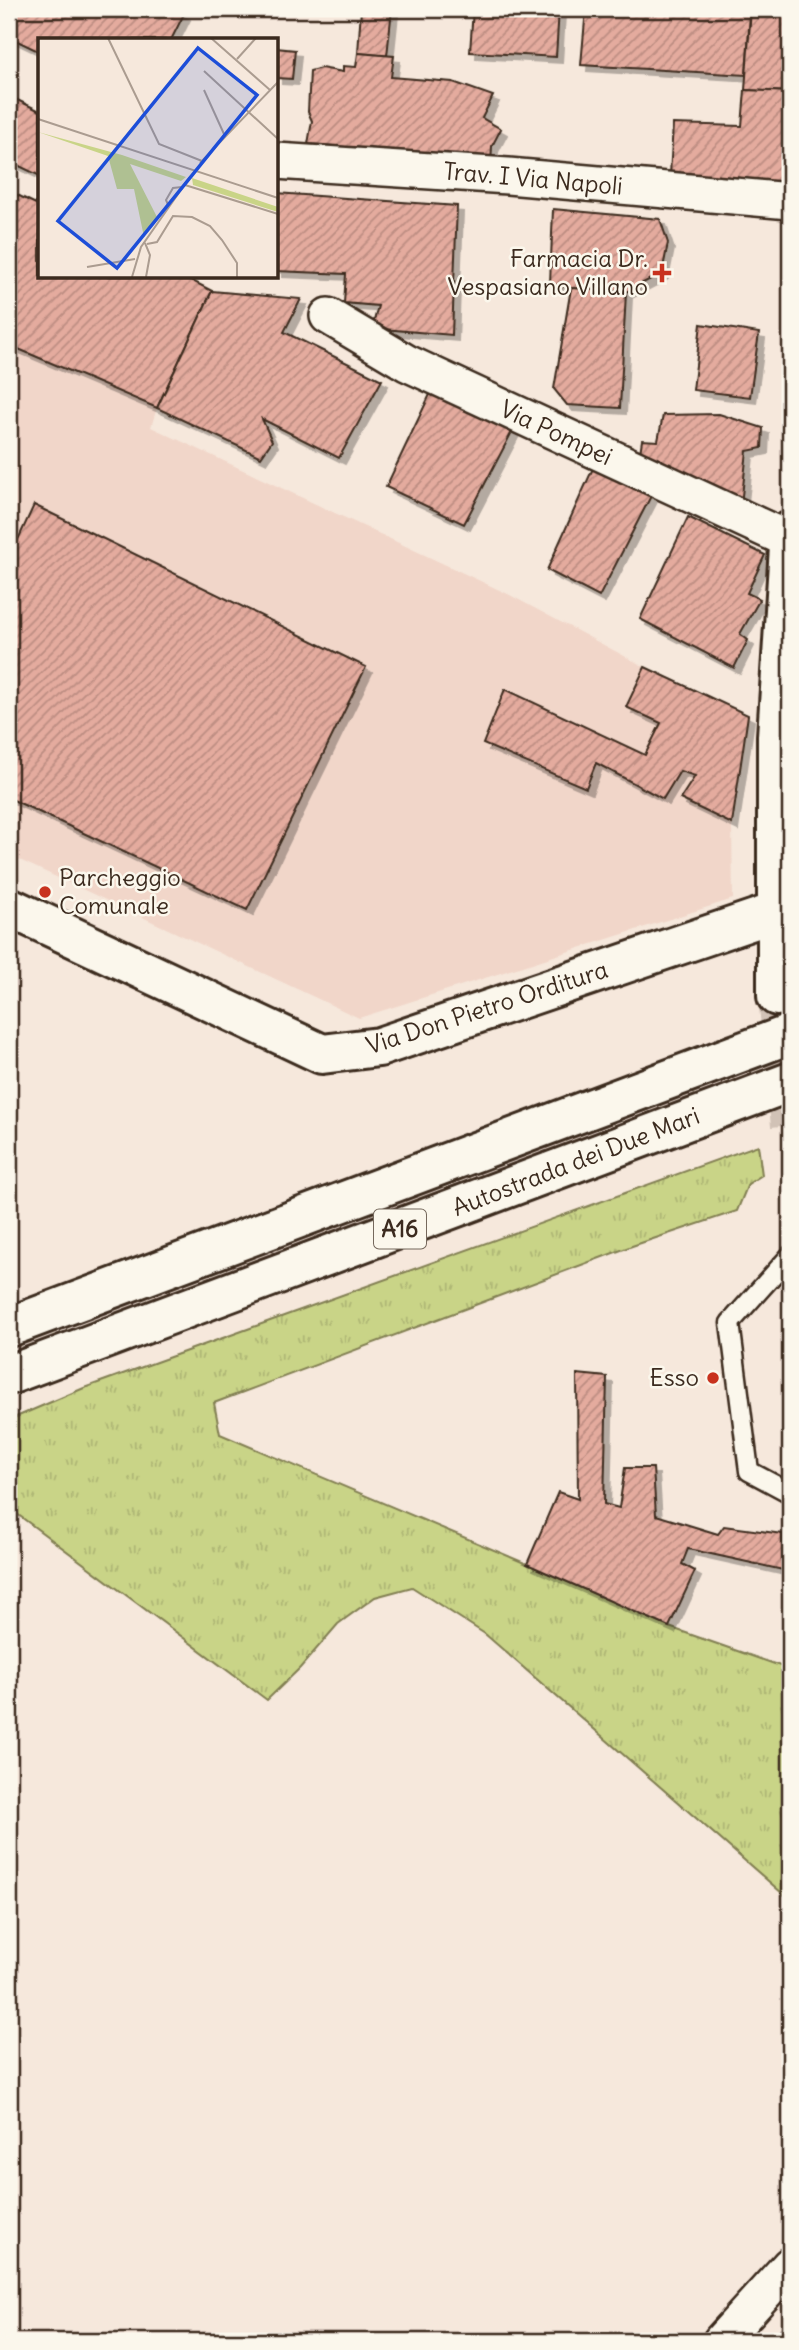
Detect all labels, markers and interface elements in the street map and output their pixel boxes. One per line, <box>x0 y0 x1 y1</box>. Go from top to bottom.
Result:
inset map <box>38 38 278 278</box>
street label: Trav. I Via Napoli <box>442 155 624 201</box>
place label: Farmacia Dr. Vespasiano Villano <box>447 243 648 301</box>
marker: Farmacia Dr. Vespasiano Villano <box>654 265 670 281</box>
street label: Via Pompei <box>496 393 617 471</box>
place label: Parcheggio Comunale <box>59 862 181 920</box>
marker: Parcheggio Comunale <box>37 884 53 900</box>
street label: Via Don Pietro Orditura <box>362 954 611 1060</box>
street label: Autostrada dei Due Mari <box>448 1100 704 1222</box>
road number: A16 <box>374 1210 426 1248</box>
place label: Esso <box>650 1362 699 1392</box>
marker: Esso <box>705 1370 721 1386</box>

